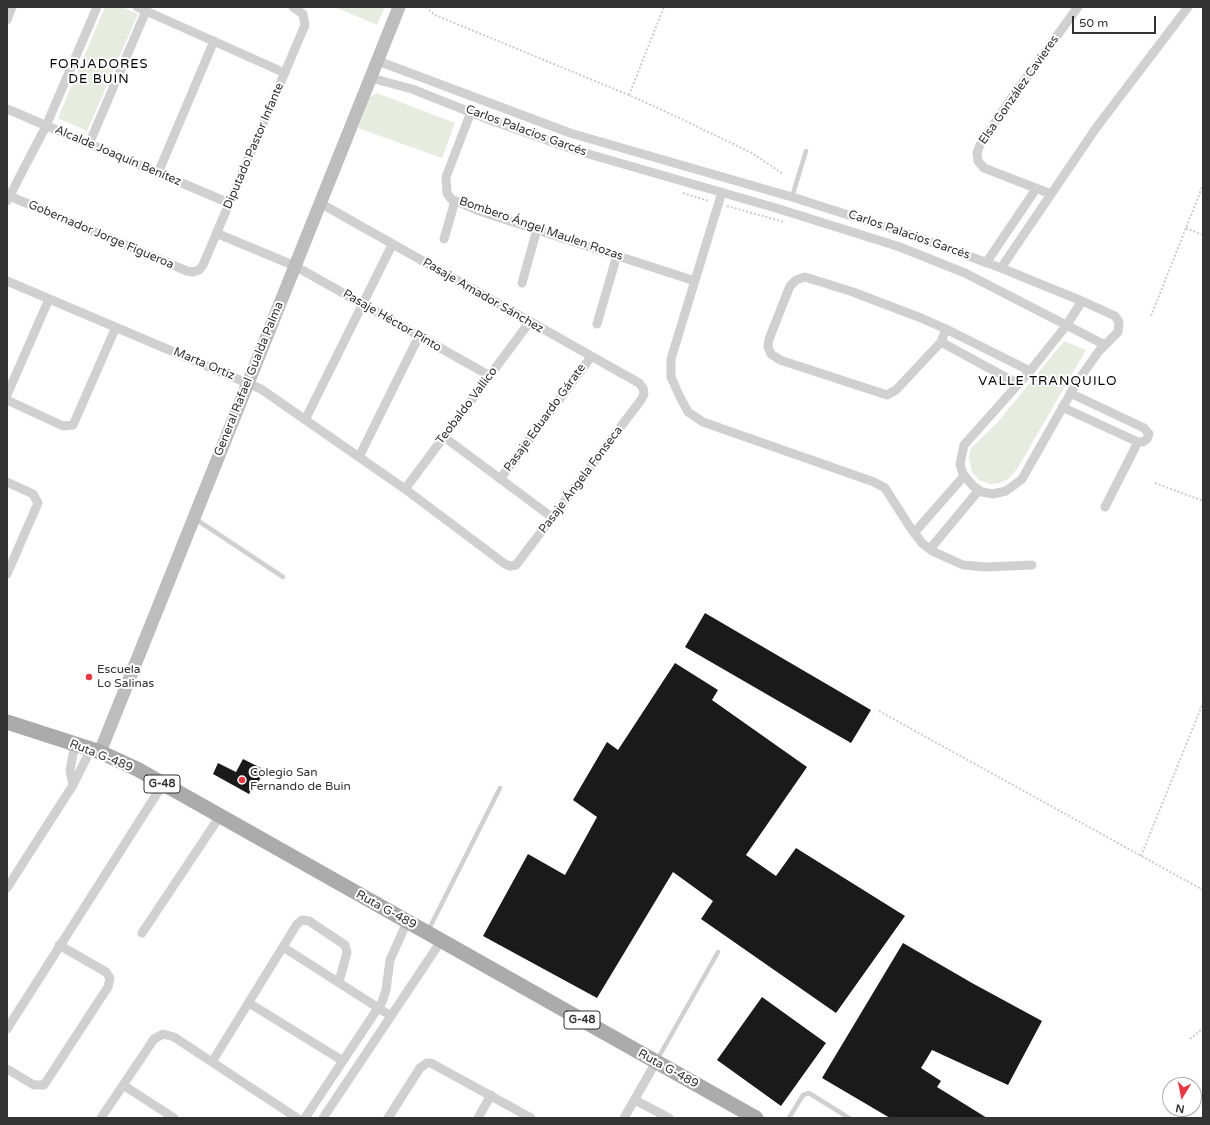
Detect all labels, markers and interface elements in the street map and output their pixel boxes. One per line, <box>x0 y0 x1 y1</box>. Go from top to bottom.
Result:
scale bar <box>1074 8 1158 34</box>
text: 50 m <box>1079 16 1108 30</box>
street label: Elsa González Cavieres <box>976 33 1062 147</box>
district label: FORJADORES DE BUIN <box>49 57 149 88</box>
street label: Diputado Pastor Infante <box>221 81 287 211</box>
street label: Carlos Palacios Garcés <box>464 102 588 160</box>
street label: Alcalde Joaquín Benítez <box>53 123 183 189</box>
street label: Bombero Ángel Maulen Rozas <box>457 194 625 264</box>
street label: Gobernador Jorge Figueroa <box>26 198 176 272</box>
street label: Carlos Palacios Garcés <box>846 207 972 263</box>
street label: Pasaje Amador Sánchez <box>420 255 546 337</box>
street label: Pasaje Héctor Pinto <box>340 287 444 355</box>
street label: General Rafael Gualda Palma <box>211 300 287 458</box>
street label: Marta Ortiz <box>171 345 237 383</box>
street label: Pasaje Eduardo Gárate <box>501 361 589 475</box>
street label: Teobaldo Vallico <box>433 365 501 447</box>
district label: VALLE TRANQUILO <box>978 374 1118 390</box>
street label: Pasaje Ángela Fonseca <box>536 424 626 536</box>
place label: Escuela Lo Salinas <box>97 663 154 691</box>
marker: Escuela Lo Salinas <box>84 672 94 682</box>
street label: Ruta G-489 <box>67 737 135 775</box>
place label: Colegio San Fernando de Buin <box>250 766 351 794</box>
road number: G-48 <box>144 775 180 793</box>
marker: Colegio San Fernando de Buin <box>237 775 247 785</box>
street label: Ruta G-489 <box>353 887 419 933</box>
road number: G-48 <box>564 1011 600 1029</box>
street label: Ruta G-489 <box>635 1046 701 1092</box>
north arrow <box>1162 1077 1202 1117</box>
text: N <box>1175 1101 1185 1115</box>

